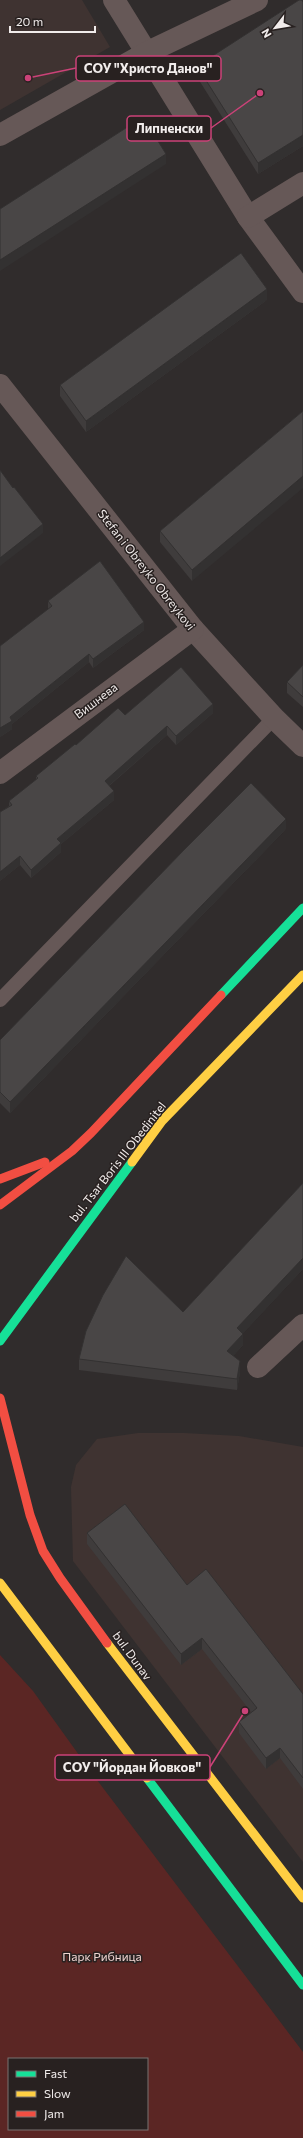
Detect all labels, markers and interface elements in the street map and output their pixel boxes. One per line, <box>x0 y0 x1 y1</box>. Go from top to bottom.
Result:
scale bar <box>10 8 95 34</box>
north arrow <box>255 8 295 48</box>
text: 20 m <box>16 14 43 28</box>
text: N <box>258 27 274 40</box>
callout: СОУ "Христо Данов" <box>76 56 221 81</box>
text: СОУ "Христо Данов" <box>84 60 213 76</box>
callout: Липненски <box>127 116 211 141</box>
text: Липненски <box>135 120 203 136</box>
street label: Stefan i Obreyko Obreykovi <box>95 506 198 633</box>
street label: Вишнева <box>71 679 120 721</box>
street label: bul. Tsar Boris III Obedinitel <box>66 1099 168 1224</box>
street label: bul. Dunav <box>110 1628 155 1682</box>
callout: СОУ "Йордан Йовков" <box>55 1755 210 1780</box>
text: СОУ "Йордан Йовков" <box>63 1758 201 1775</box>
park label: Парк Рибница <box>62 1949 142 1963</box>
legend <box>8 2058 148 2130</box>
text: Fast <box>44 2066 67 2080</box>
text: Slow <box>44 2086 71 2100</box>
text: Jam <box>44 2106 64 2121</box>

